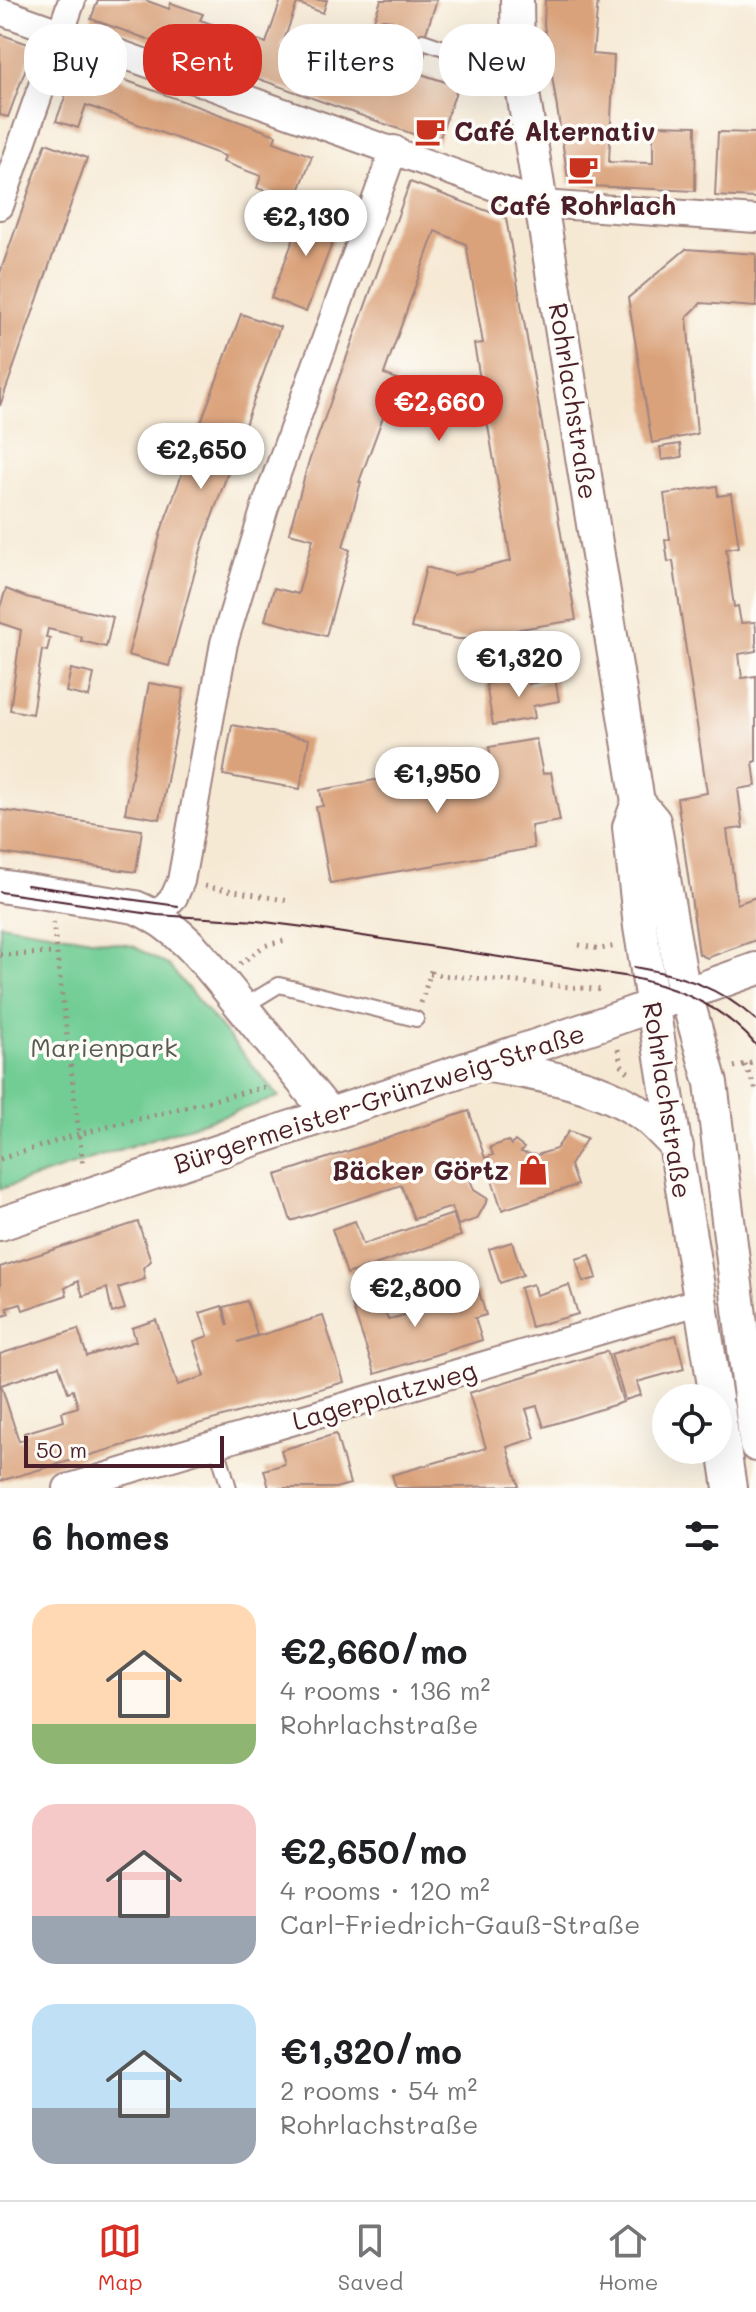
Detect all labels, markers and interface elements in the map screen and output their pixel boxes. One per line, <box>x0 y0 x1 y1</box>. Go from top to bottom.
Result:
chip: Buy <box>24 24 127 96</box>
chip: Rent <box>143 24 262 96</box>
chip: Filters <box>278 24 423 96</box>
chip: New <box>439 24 555 96</box>
cafe icon: Café Alternativ <box>413 114 447 148</box>
place label: Café Alternativ <box>454 114 655 148</box>
cafe icon: Café Rohrlach <box>566 152 600 186</box>
place label: Café Rohrlach <box>490 188 676 222</box>
pin: €2,130 <box>241 190 371 258</box>
text: €2,130 <box>262 199 350 233</box>
street label: Rohrlachstraße <box>542 300 606 502</box>
pin: €2,660 <box>374 375 504 443</box>
text: €2,660 <box>393 384 485 418</box>
pin: €2,650 <box>136 423 266 491</box>
text: €2,650 <box>155 432 247 466</box>
pin: €1,320 <box>454 631 584 699</box>
text: €1,320 <box>475 640 563 674</box>
pin: €1,950 <box>372 747 502 815</box>
text: €1,950 <box>393 756 481 790</box>
street label: Rohrlachstraße <box>636 999 700 1201</box>
street label: Bürgermeister-Grünzweig-Straße <box>169 1015 589 1181</box>
park label: Marienpark <box>30 1030 178 1064</box>
place label: Bäcker Görtz <box>332 1153 509 1187</box>
shop icon: Bäcker Görtz <box>516 1153 550 1187</box>
pin: €2,800 <box>350 1261 480 1329</box>
text: €2,800 <box>368 1270 462 1304</box>
street label: Lagerplatzweg <box>288 1352 480 1438</box>
map controls <box>652 1384 732 1464</box>
button: locate <box>652 1384 732 1464</box>
scale bar <box>24 1432 224 1468</box>
text: 50 m <box>36 1435 87 1464</box>
text: 6 homes <box>32 1514 170 1559</box>
icon: filters <box>680 1514 724 1558</box>
text: €2,660/mo <box>280 1628 468 1673</box>
icon: home <box>96 1636 192 1732</box>
text: 4 rooms · 136 m² <box>280 1673 490 1707</box>
text: Rohrlachstraße <box>280 1707 478 1741</box>
text: €2,650/mo <box>280 1828 467 1873</box>
icon: home <box>96 1836 192 1932</box>
text: 4 rooms · 120 m² <box>280 1873 490 1907</box>
text: Carl-Friedrich-Gauß-Straße <box>280 1907 640 1941</box>
text: €1,320/mo <box>280 2028 462 2073</box>
icon: home <box>96 2036 192 2132</box>
text: 2 rooms · 54 m² <box>280 2073 477 2107</box>
text: Rohrlachstraße <box>280 2107 478 2141</box>
tab: Map <box>98 2219 142 2296</box>
tab: Saved <box>338 2219 403 2296</box>
tab: Home <box>598 2219 658 2296</box>

